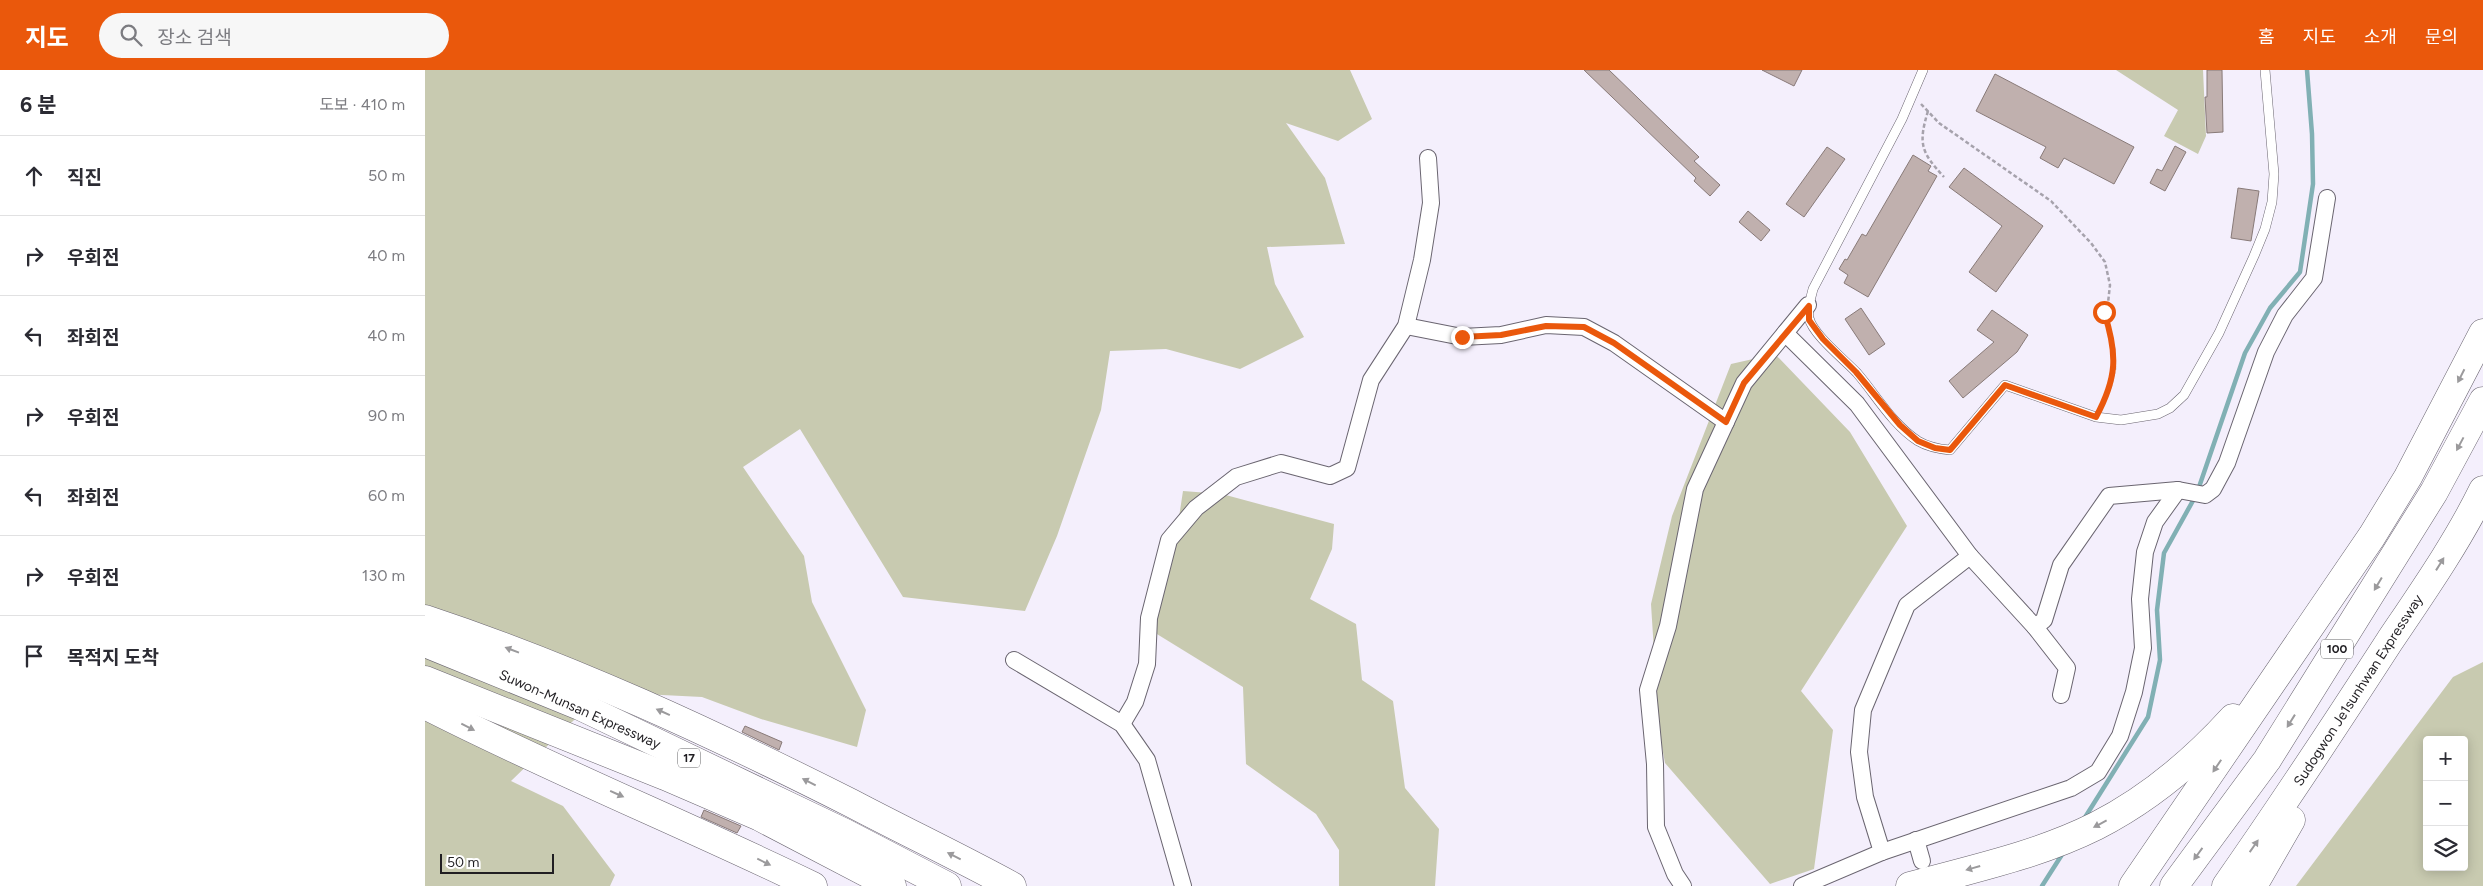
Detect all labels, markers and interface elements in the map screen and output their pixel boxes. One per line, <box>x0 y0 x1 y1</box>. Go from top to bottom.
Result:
search box <box>99 13 449 58</box>
icon: search <box>117 21 145 49</box>
text: 지도 <box>25 23 69 52</box>
text: 장소 검색 <box>157 26 232 49</box>
text: 홈 <box>2258 26 2275 48</box>
text: 지도 <box>2303 26 2336 48</box>
text: 소개 <box>2364 26 2397 48</box>
text: 문의 <box>2425 26 2458 48</box>
text: 6 분 <box>20 92 57 117</box>
text: 도보 · 410 m <box>319 95 405 114</box>
icon: ahead <box>20 162 48 190</box>
text: 직진 <box>67 166 102 189</box>
text: 50 m <box>368 166 405 185</box>
icon: right <box>20 242 48 270</box>
text: 우회전 <box>67 246 119 269</box>
text: 40 m <box>367 246 405 265</box>
route start <box>2093 301 2116 324</box>
icon: left <box>20 322 48 350</box>
text: 좌회전 <box>67 326 119 349</box>
text: 40 m <box>367 326 405 345</box>
route end <box>1451 326 1474 349</box>
one-way arrow <box>2457 369 2465 384</box>
icon: right <box>20 402 48 430</box>
text: 우회전 <box>67 406 119 429</box>
text: 90 m <box>368 406 405 425</box>
one-way arrow <box>2456 436 2464 451</box>
icon: left <box>20 482 48 510</box>
text: 좌회전 <box>67 486 119 509</box>
text: 60 m <box>368 486 405 505</box>
one-way arrow <box>2435 557 2444 571</box>
icon: right <box>20 562 48 590</box>
text: 우회전 <box>67 566 119 589</box>
text: 130 m <box>362 566 405 585</box>
one-way arrow <box>2374 577 2383 590</box>
street label: Sudogwon Je1sunhwan Expressway <box>2290 591 2427 789</box>
road number: 100 <box>2321 640 2353 658</box>
icon: arrive <box>20 642 48 670</box>
text: 목적지 도착 <box>67 646 159 669</box>
one-way arrow <box>504 646 519 654</box>
street label: Suwon-Munsan Expressway <box>496 666 664 753</box>
one-way arrow <box>656 707 670 715</box>
one-way arrow <box>2287 715 2296 728</box>
one-way arrow <box>461 723 476 731</box>
map controls <box>2423 736 2468 871</box>
button: + <box>2423 736 2468 781</box>
road number: 17 <box>678 748 700 768</box>
one-way arrow <box>2212 759 2222 772</box>
one-way arrow <box>802 778 816 786</box>
button: − <box>2423 781 2468 826</box>
one-way arrow <box>610 791 624 799</box>
one-way arrow <box>2092 820 2107 828</box>
button: layers <box>2423 826 2468 871</box>
one-way arrow <box>2249 839 2259 853</box>
one-way arrow <box>2192 847 2203 860</box>
scale bar <box>440 851 554 874</box>
one-way arrow <box>947 852 961 860</box>
text: 50 m <box>447 854 479 871</box>
one-way arrow <box>757 858 771 866</box>
one-way arrow <box>1965 865 1980 873</box>

